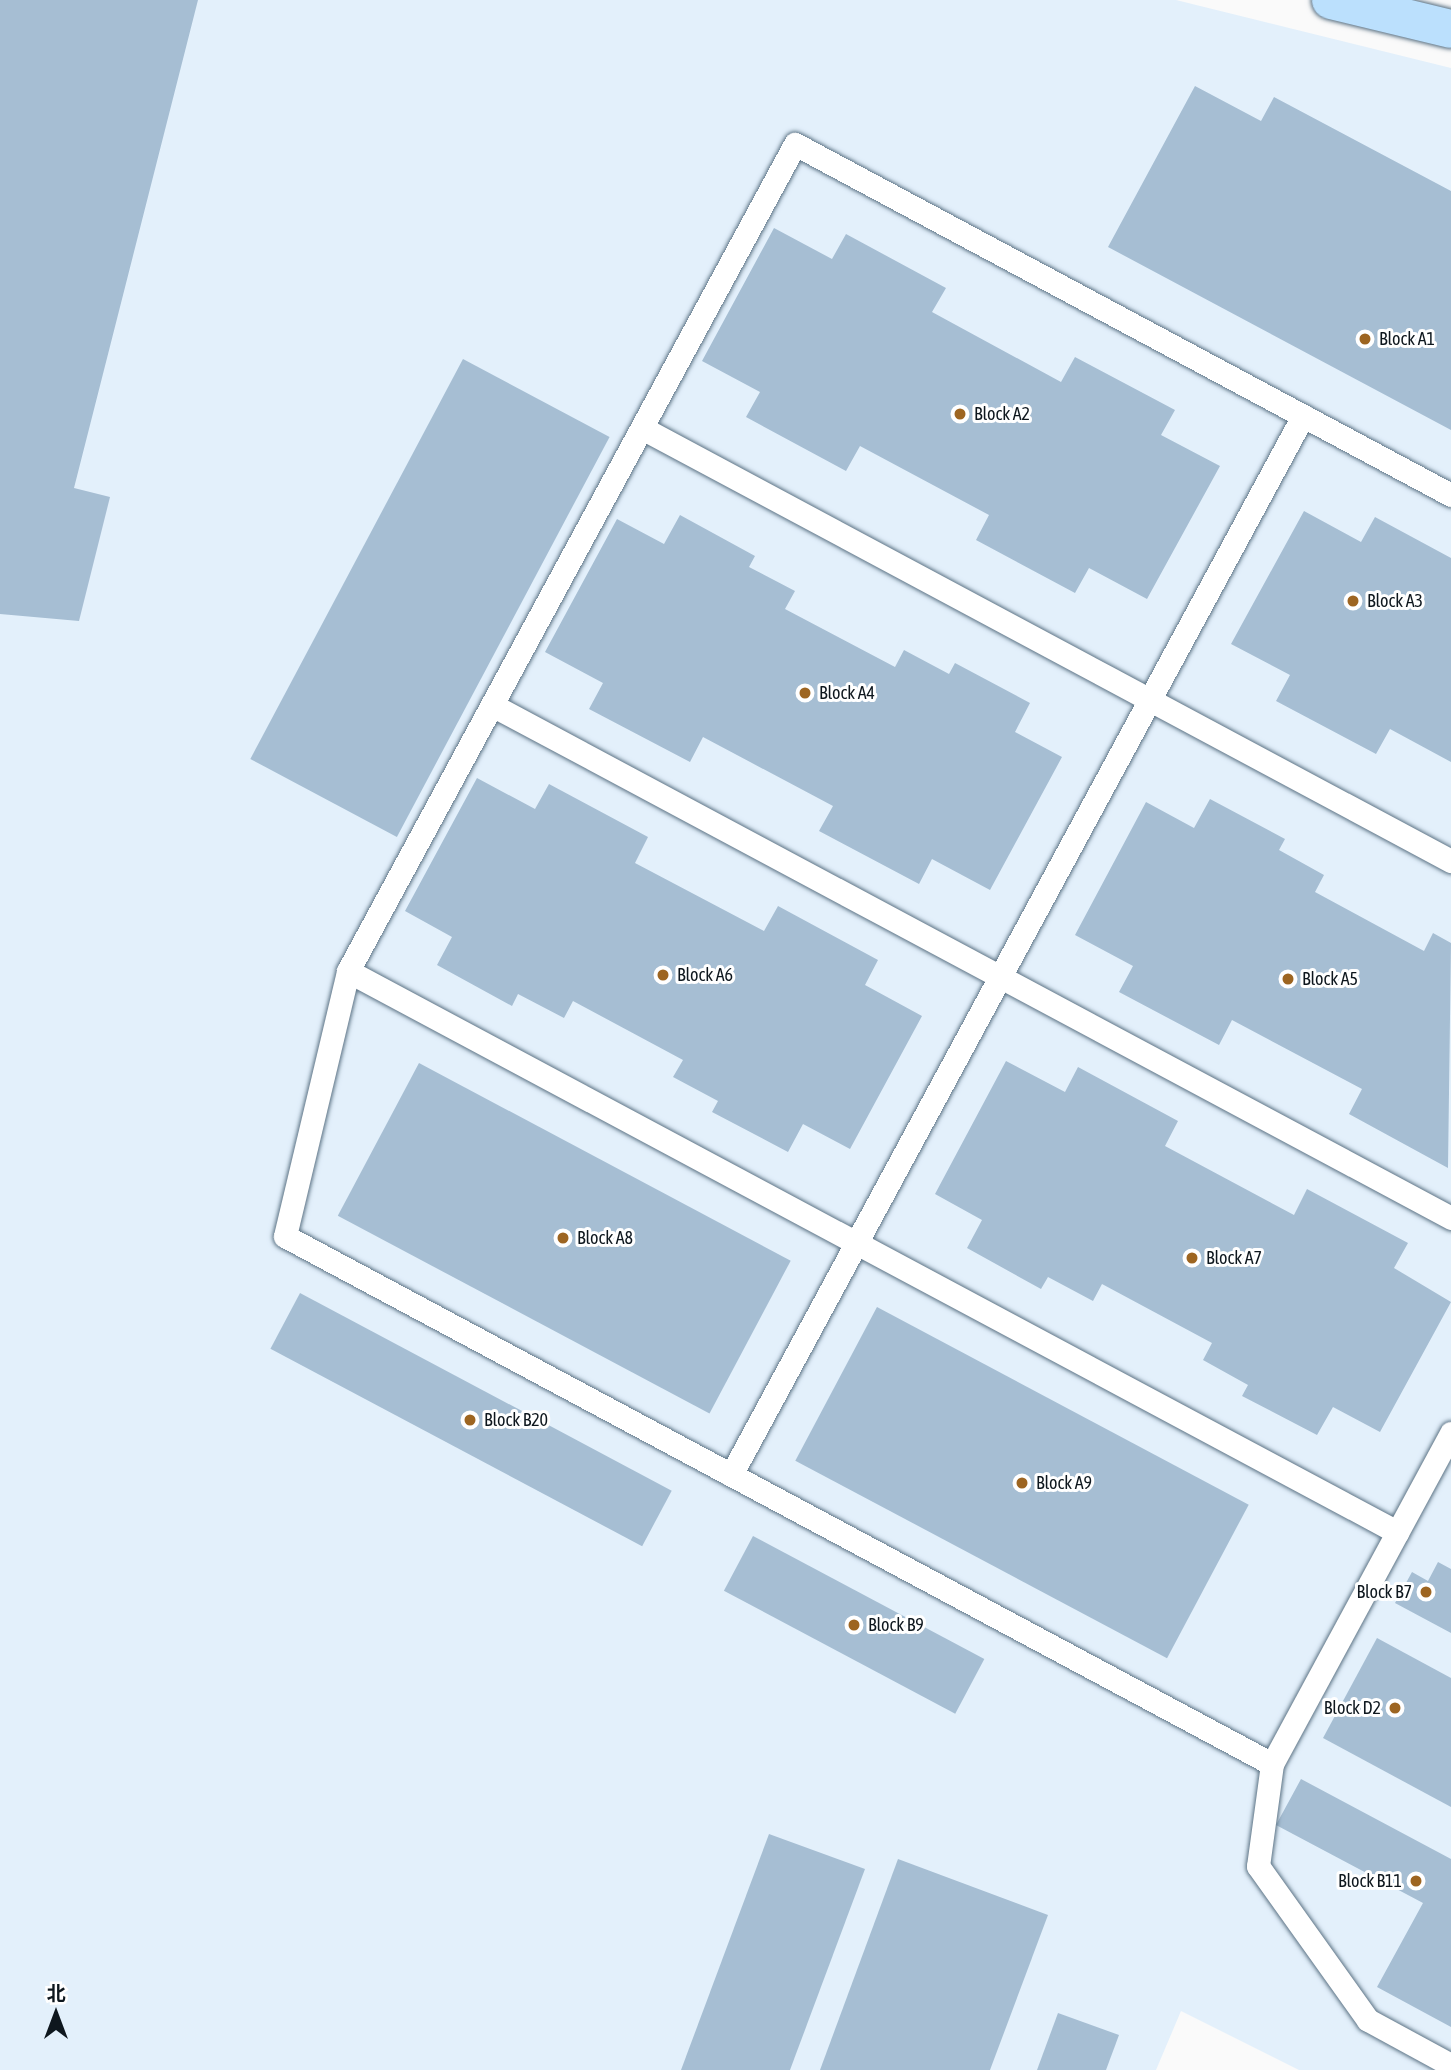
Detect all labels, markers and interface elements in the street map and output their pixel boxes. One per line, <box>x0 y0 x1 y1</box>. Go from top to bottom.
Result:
place label: Block A1 <box>1379 328 1435 350</box>
marker: Block A1 <box>1357 331 1373 347</box>
place label: Block A2 <box>974 403 1030 425</box>
marker: Block A2 <box>952 406 968 422</box>
place label: Block A3 <box>1367 590 1423 612</box>
marker: Block A3 <box>1345 593 1361 609</box>
place label: Block A4 <box>819 682 875 704</box>
marker: Block A4 <box>797 685 813 701</box>
place label: Block A6 <box>677 964 733 986</box>
marker: Block A6 <box>655 967 671 983</box>
place label: Block A5 <box>1302 968 1358 990</box>
marker: Block A5 <box>1280 971 1296 987</box>
place label: Block A8 <box>577 1227 633 1249</box>
marker: Block A8 <box>555 1230 571 1246</box>
place label: Block A7 <box>1206 1247 1262 1269</box>
marker: Block A7 <box>1184 1250 1200 1266</box>
place label: Block B20 <box>484 1409 548 1431</box>
marker: Block B20 <box>462 1412 478 1428</box>
place label: Block A9 <box>1036 1472 1092 1494</box>
marker: Block A9 <box>1014 1475 1030 1491</box>
place label: Block B7 <box>1356 1581 1412 1603</box>
marker: Block B7 <box>1418 1584 1434 1600</box>
place label: Block B9 <box>868 1614 924 1636</box>
marker: Block B9 <box>846 1617 862 1633</box>
place label: Block D2 <box>1324 1697 1381 1719</box>
marker: Block D2 <box>1387 1700 1403 1716</box>
place label: Block B11 <box>1338 1870 1402 1892</box>
marker: Block B11 <box>1408 1873 1424 1889</box>
north arrow <box>21 1979 91 2049</box>
text: 北 <box>46 1982 66 2004</box>

